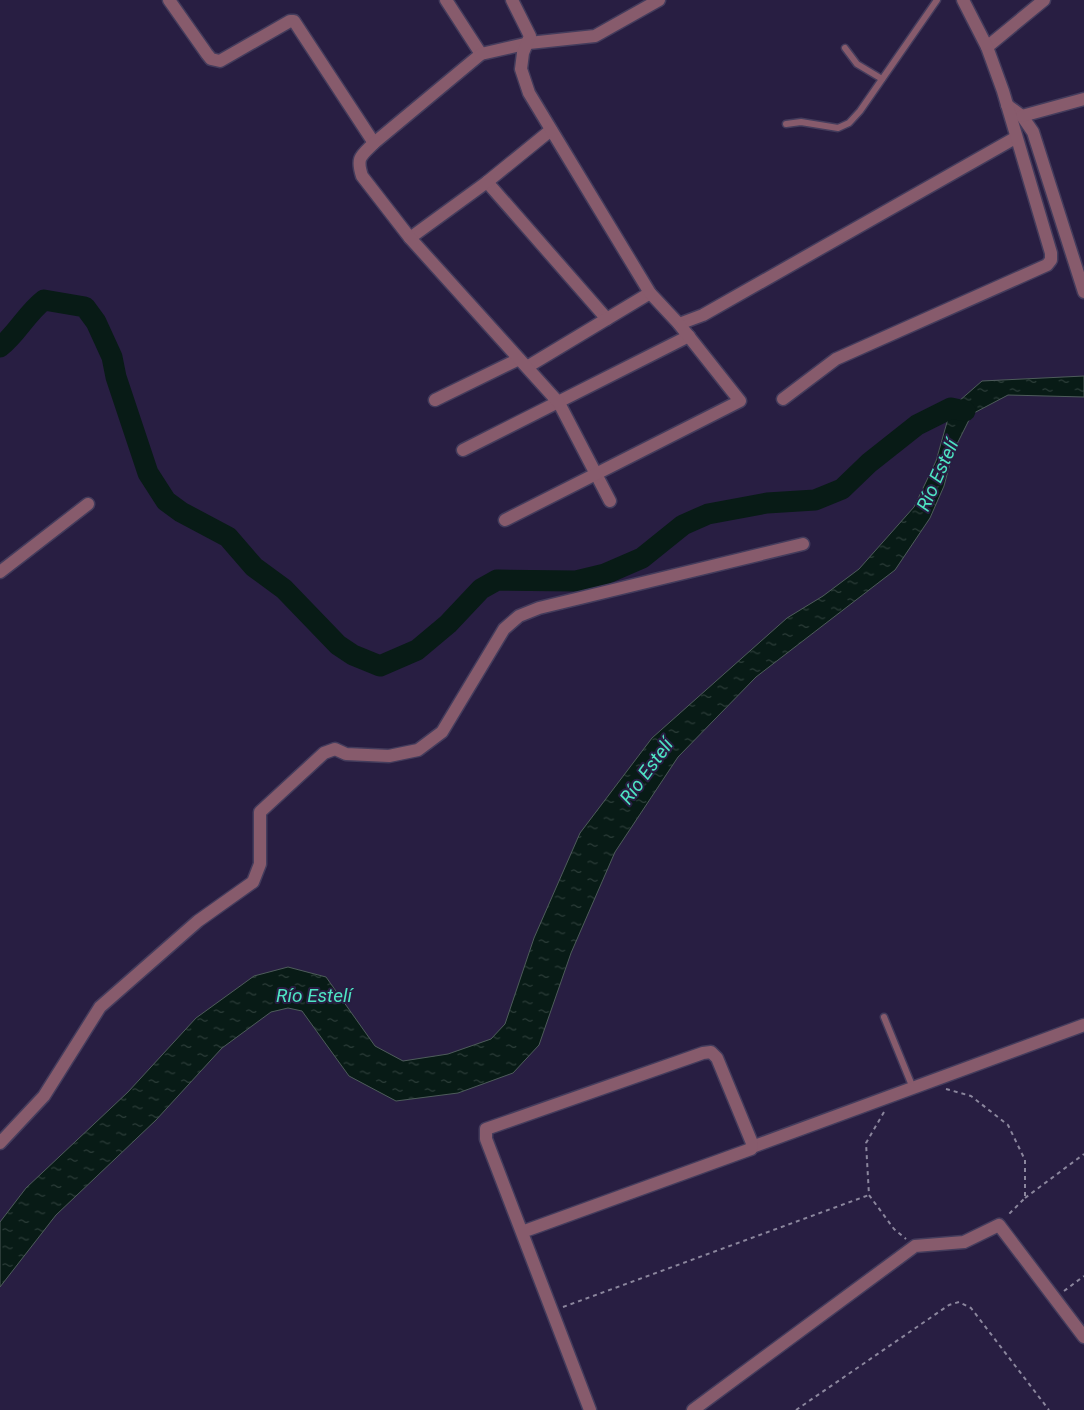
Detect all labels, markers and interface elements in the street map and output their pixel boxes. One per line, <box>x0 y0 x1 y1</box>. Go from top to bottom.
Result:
water label: Río Estelí <box>912 434 964 515</box>
water label: Río Estelí <box>615 732 679 809</box>
water label: Río Estelí <box>276 984 354 1007</box>

